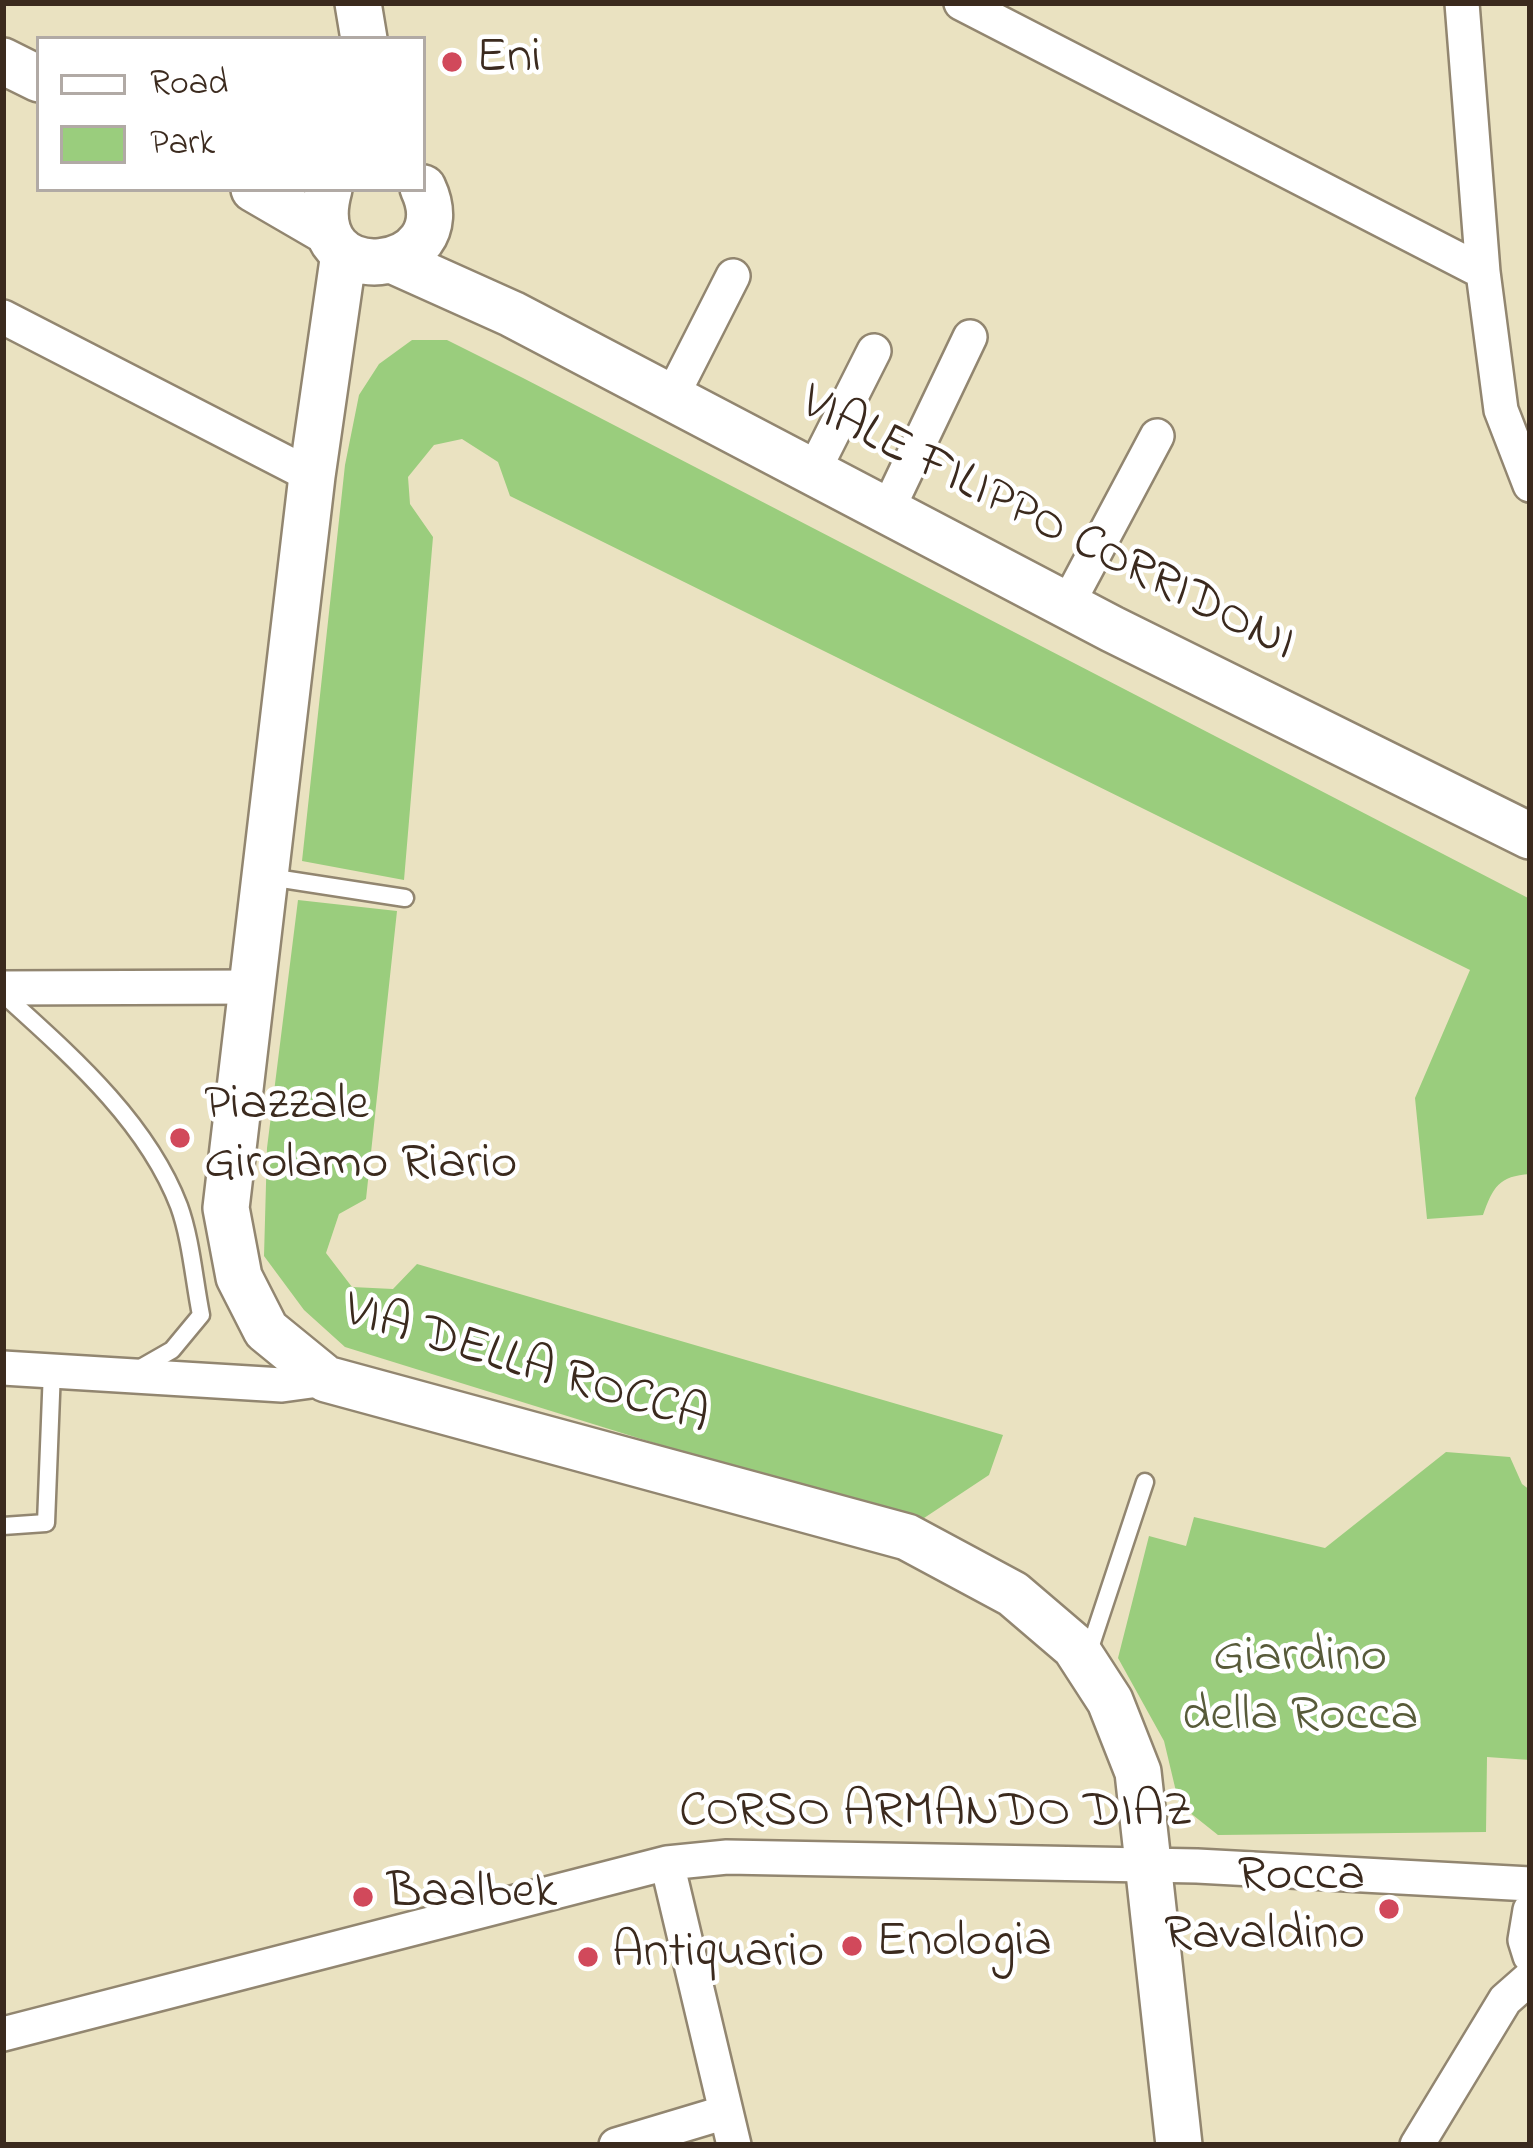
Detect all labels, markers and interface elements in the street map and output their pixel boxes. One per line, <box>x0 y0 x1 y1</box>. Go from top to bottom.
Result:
place label: Eni <box>476 31 541 93</box>
legend <box>36 36 426 192</box>
marker: Eni <box>439 49 465 75</box>
text: Road <box>150 58 228 111</box>
text: Park <box>150 118 215 171</box>
street label: VIALE FILIPPO CORRIDONI <box>788 375 1304 679</box>
place label: Piazzale Girolamo Riario <box>204 1078 517 1198</box>
marker: Piazzale Girolamo Riario <box>167 1125 193 1151</box>
street label: VIA DELLA ROCCA <box>335 1283 715 1453</box>
park label: Giardino della Rocca <box>1182 1630 1418 1750</box>
street label: CORSO ARMANDO DIAZ <box>679 1785 1193 1847</box>
place label: Rocca Ravaldino <box>1164 1849 1365 1969</box>
place label: Baalbek <box>387 1866 557 1928</box>
marker: Baalbek <box>350 1884 376 1910</box>
marker: Rocca Ravaldino <box>1376 1896 1402 1922</box>
place label: Enologia <box>876 1915 1052 1977</box>
place label: Antiquario <box>612 1926 824 1988</box>
marker: Enologia <box>839 1933 865 1959</box>
marker: Antiquario <box>575 1944 601 1970</box>

